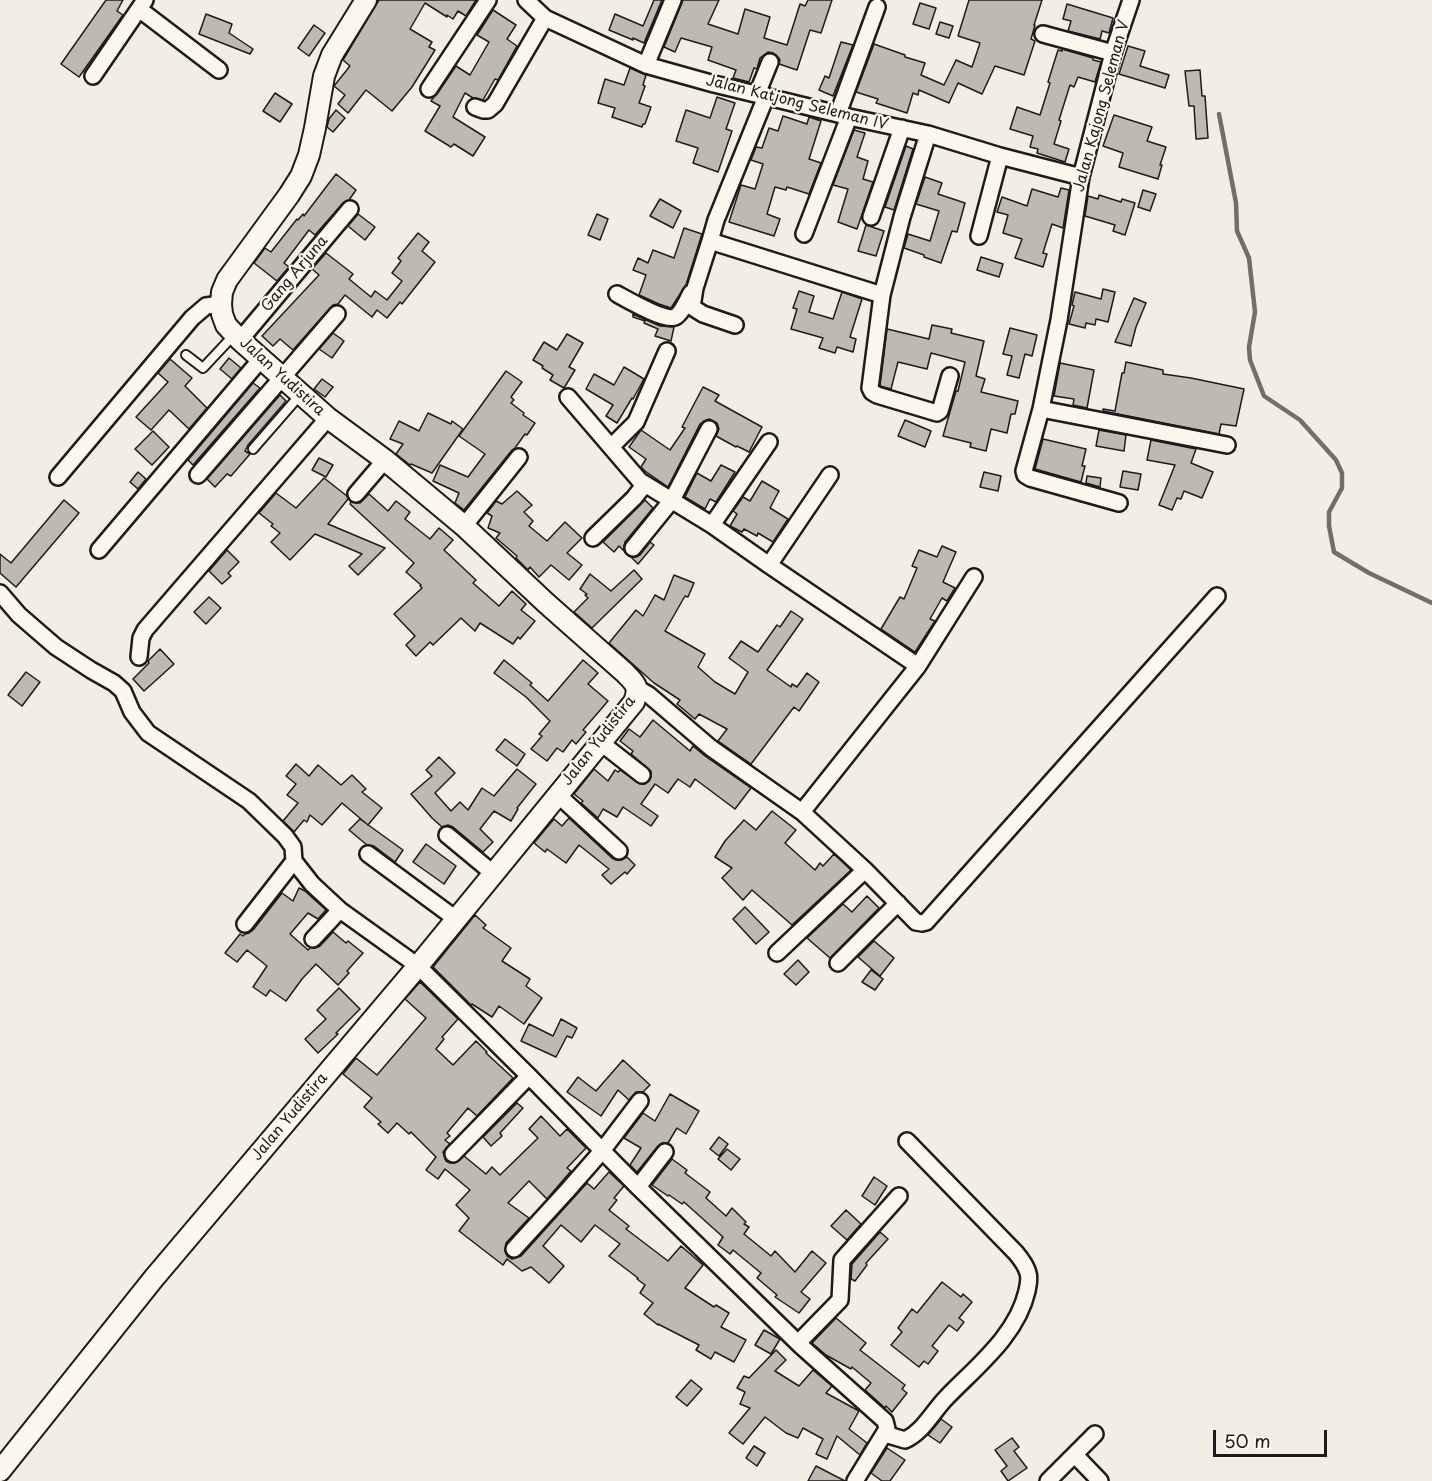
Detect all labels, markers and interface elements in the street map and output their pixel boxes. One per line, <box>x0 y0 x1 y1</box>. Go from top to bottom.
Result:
street label: Jalan Kajong Seleman V <box>1070 18 1134 194</box>
street label: Jalan Katjong Seleman IV <box>704 72 890 134</box>
street label: Gang Arjuna <box>258 232 332 316</box>
street label: Jalan Yudistira <box>236 334 328 420</box>
street label: Jalan Yudistira <box>558 693 640 789</box>
street label: Jalan Yudistira <box>248 1070 332 1164</box>
scale bar <box>1216 1418 1330 1456</box>
text: 50 m <box>1224 1427 1271 1454</box>

